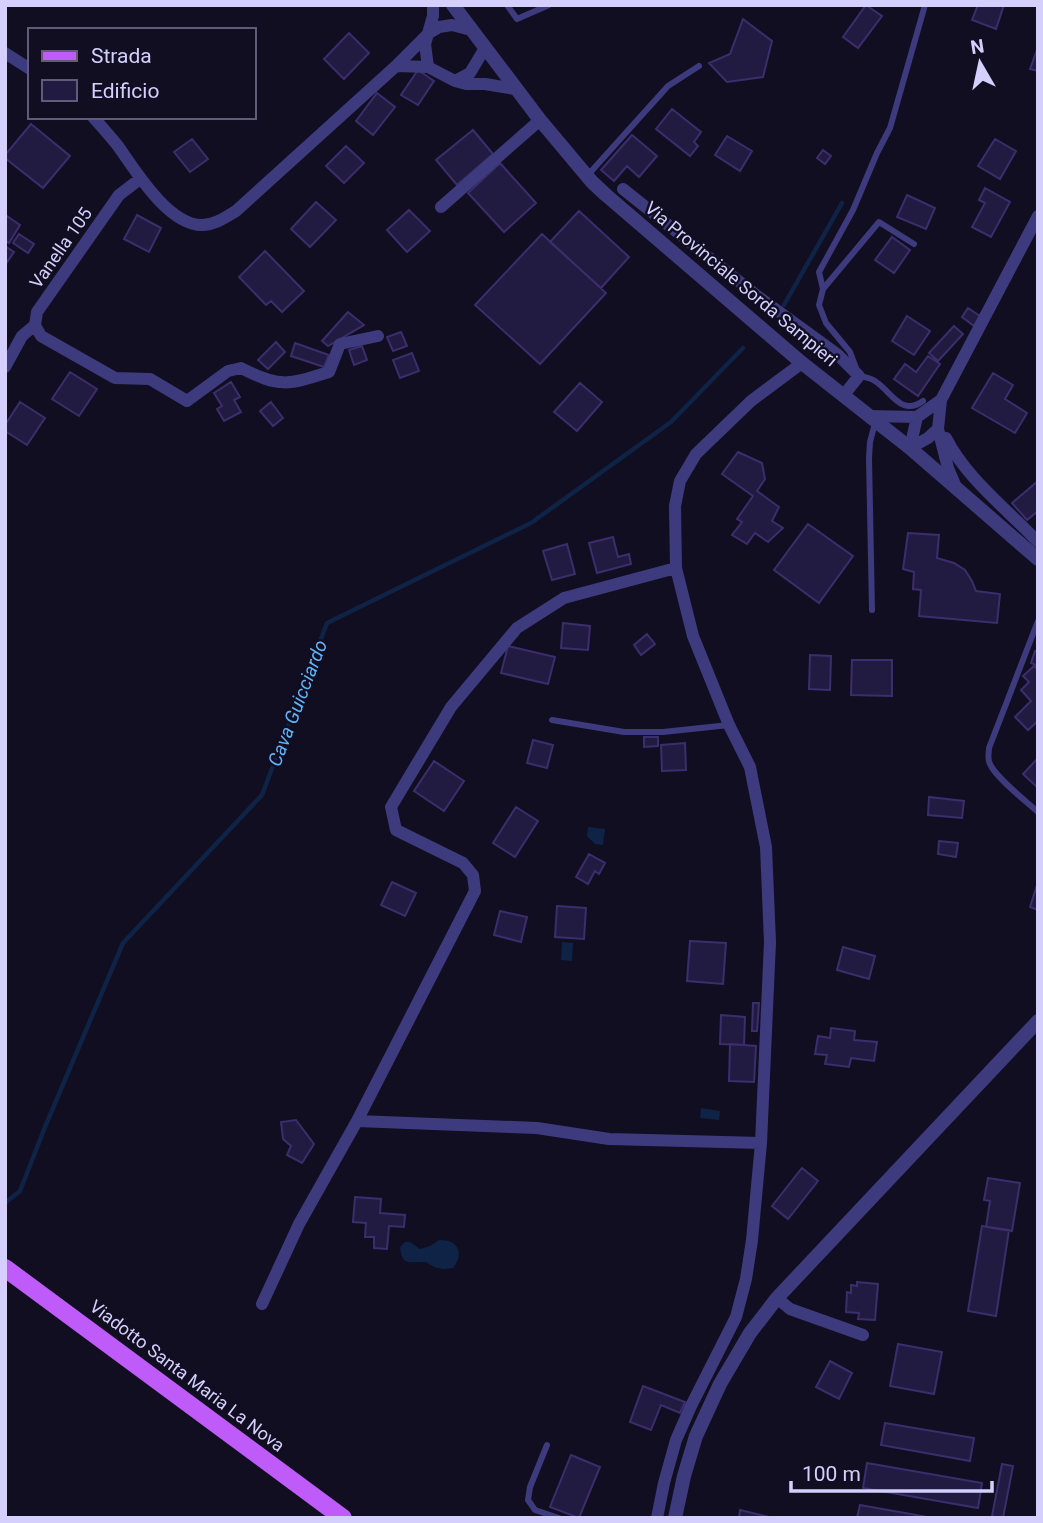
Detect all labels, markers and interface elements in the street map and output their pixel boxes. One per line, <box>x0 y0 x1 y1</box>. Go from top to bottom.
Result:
legend <box>28 28 256 119</box>
north arrow <box>945 28 1015 98</box>
text: N <box>969 34 986 59</box>
text: Strada <box>91 44 152 68</box>
text: Edificio <box>91 79 159 103</box>
street label: Via Provinciale Sorda Sampieri <box>641 197 842 370</box>
street label: Vanella 105 <box>25 203 96 292</box>
water label: Cava Guicciardo <box>263 637 332 770</box>
street label: Viadotto Santa Maria La Nova <box>86 1295 289 1456</box>
scale bar <box>791 1450 992 1494</box>
text: 100 m <box>802 1462 861 1486</box>

